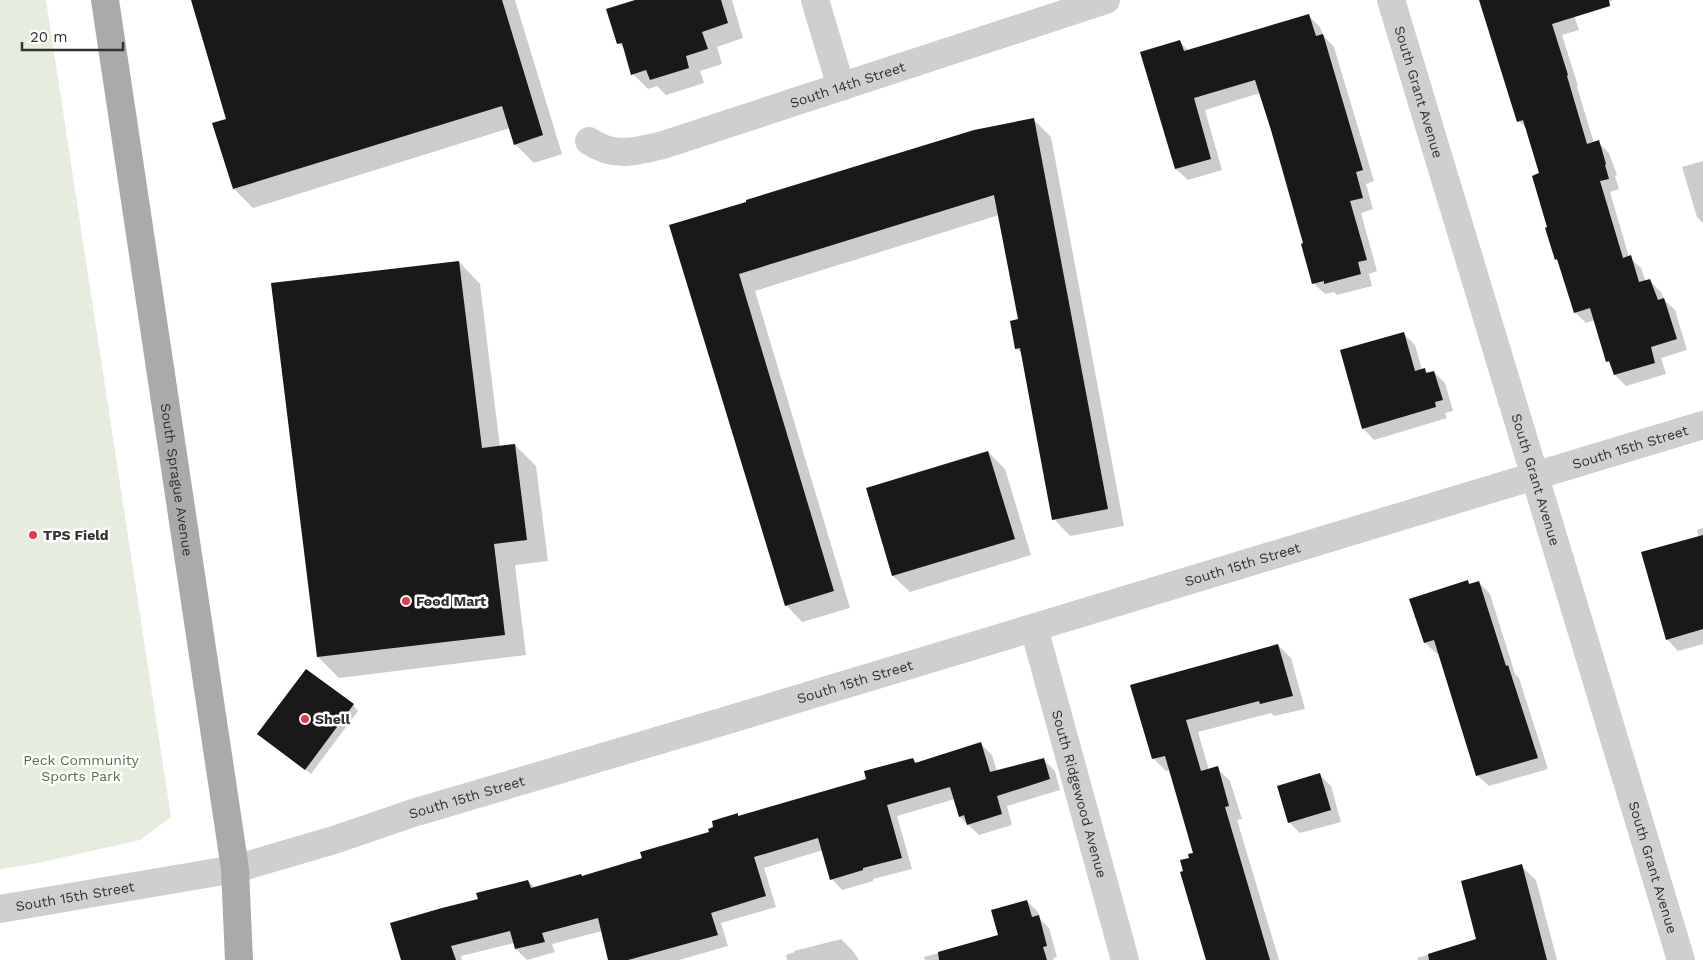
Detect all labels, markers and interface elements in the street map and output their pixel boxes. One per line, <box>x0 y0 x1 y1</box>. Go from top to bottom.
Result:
scale bar <box>22 20 124 52</box>
street label: South Grant Avenue <box>1391 24 1446 160</box>
text: 20 m <box>30 28 68 46</box>
street label: South 14th Street <box>788 58 907 111</box>
street label: South Sprague Avenue <box>157 402 196 557</box>
street label: South Grant Avenue <box>1508 412 1563 548</box>
street label: South 15th Street <box>1570 422 1690 472</box>
place label: TPS Field <box>43 527 109 543</box>
marker: TPS Field <box>27 529 39 541</box>
street label: South 15th Street <box>1183 539 1302 589</box>
place label: Food Mart <box>416 593 486 609</box>
marker: Food Mart <box>400 595 412 607</box>
street label: South 15th Street <box>795 657 915 707</box>
street label: South Ridgewood Avenue <box>1049 708 1110 880</box>
place label: Shell <box>315 711 350 727</box>
marker: Shell <box>299 713 311 725</box>
park label: Peck Community Sports Park <box>23 752 140 784</box>
street label: South 15th Street <box>407 772 527 822</box>
street label: South Grant Avenue <box>1626 799 1680 935</box>
street label: South 15th Street <box>14 878 136 914</box>

